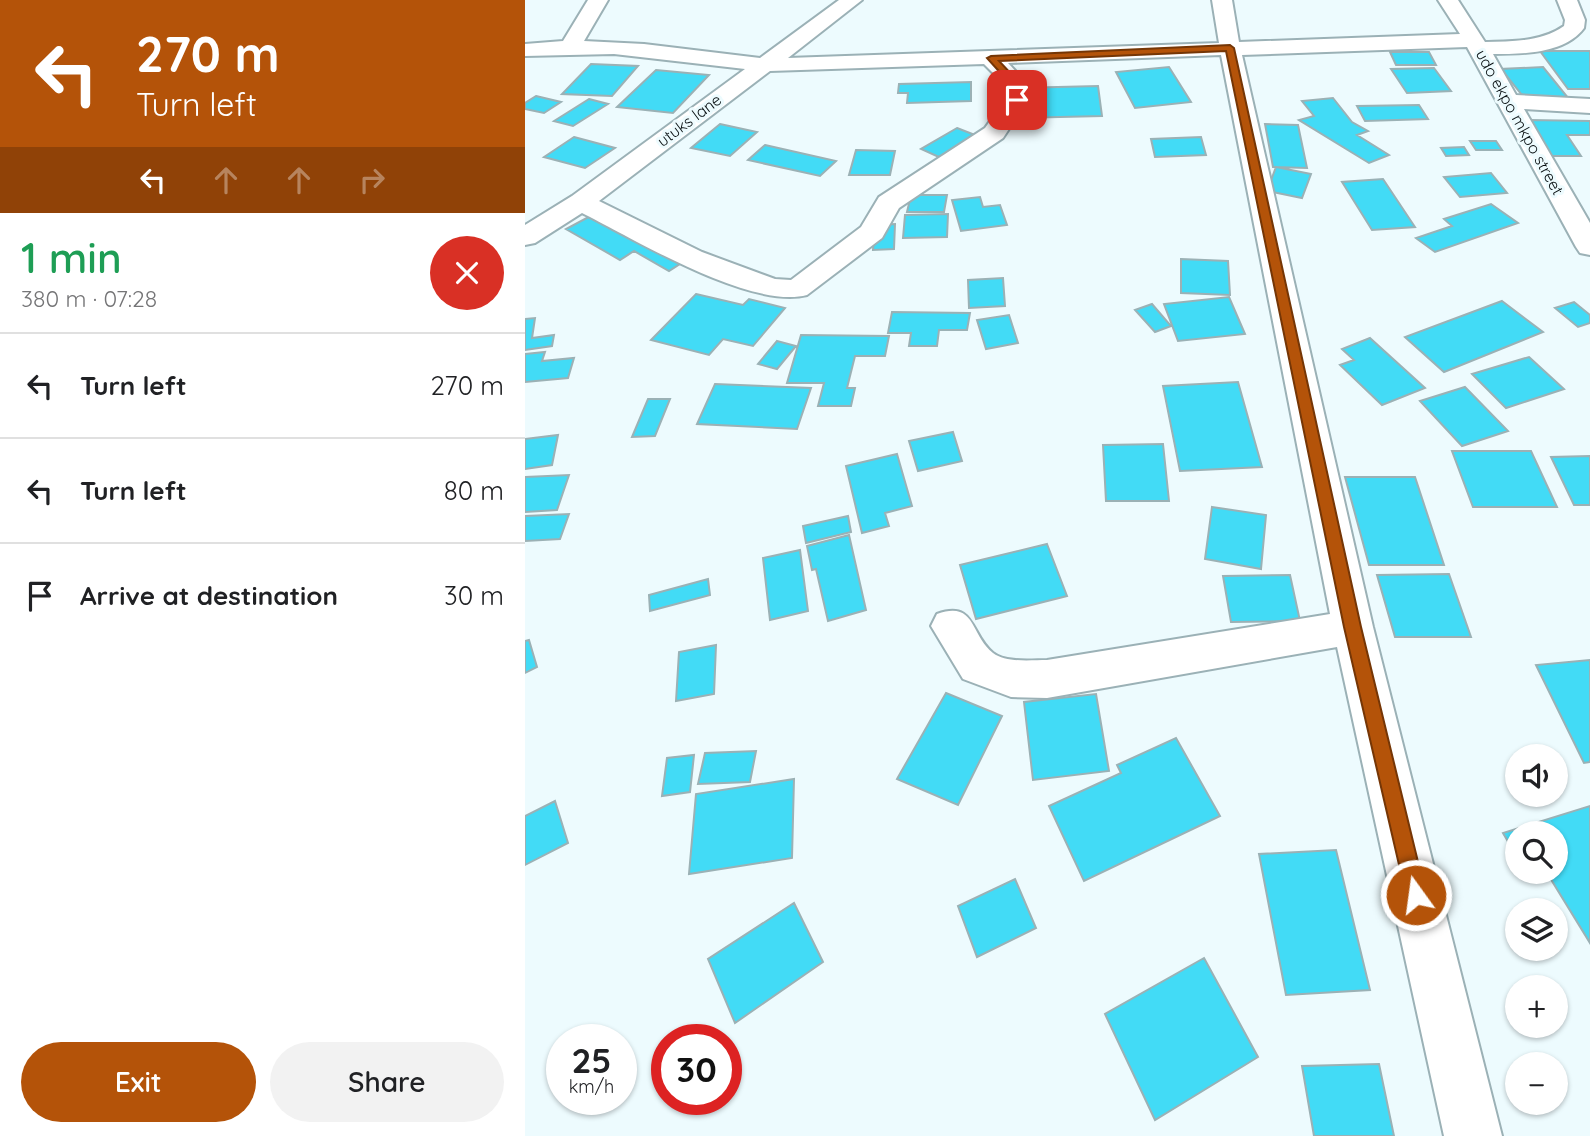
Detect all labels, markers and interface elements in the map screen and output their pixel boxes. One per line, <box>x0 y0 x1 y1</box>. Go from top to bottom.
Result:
text: 270 m <box>136 23 280 84</box>
icon: left <box>21 28 112 119</box>
street label: udo ekpo mkpo street <box>1472 46 1568 198</box>
pin <box>987 70 1047 130</box>
icon: arrive <box>998 81 1036 119</box>
text: Turn left <box>136 84 257 124</box>
street label: utuks lane <box>653 89 725 151</box>
icon: left <box>134 161 172 199</box>
icon: ahead <box>207 161 245 199</box>
icon: ahead <box>280 161 318 199</box>
icon: right <box>353 161 391 199</box>
text: 1 min <box>21 231 122 284</box>
button: close <box>430 236 504 310</box>
text: 380 m · 07:28 <box>21 284 157 313</box>
icon: left <box>21 367 59 405</box>
text: Turn left <box>80 369 187 402</box>
text: 270 m <box>430 369 504 402</box>
icon: left <box>21 472 59 510</box>
text: Turn left <box>80 474 187 507</box>
text: 80 m <box>444 474 504 507</box>
icon: arrive <box>21 577 59 615</box>
text: Arrive at destination <box>80 579 338 612</box>
text: 30 m <box>444 579 504 612</box>
map controls <box>1505 744 1568 1115</box>
button: sound <box>1505 744 1568 807</box>
button: search <box>1505 821 1568 884</box>
position arrow <box>1379 858 1453 932</box>
button: layers <box>1505 898 1568 961</box>
button: + <box>1505 975 1568 1038</box>
speed limit sign: 30 <box>651 1024 742 1115</box>
text: 25 <box>571 1038 612 1082</box>
button: Exit <box>21 1042 256 1122</box>
button: Share <box>270 1042 504 1122</box>
button: − <box>1505 1052 1568 1115</box>
text: km/h <box>569 1075 614 1098</box>

